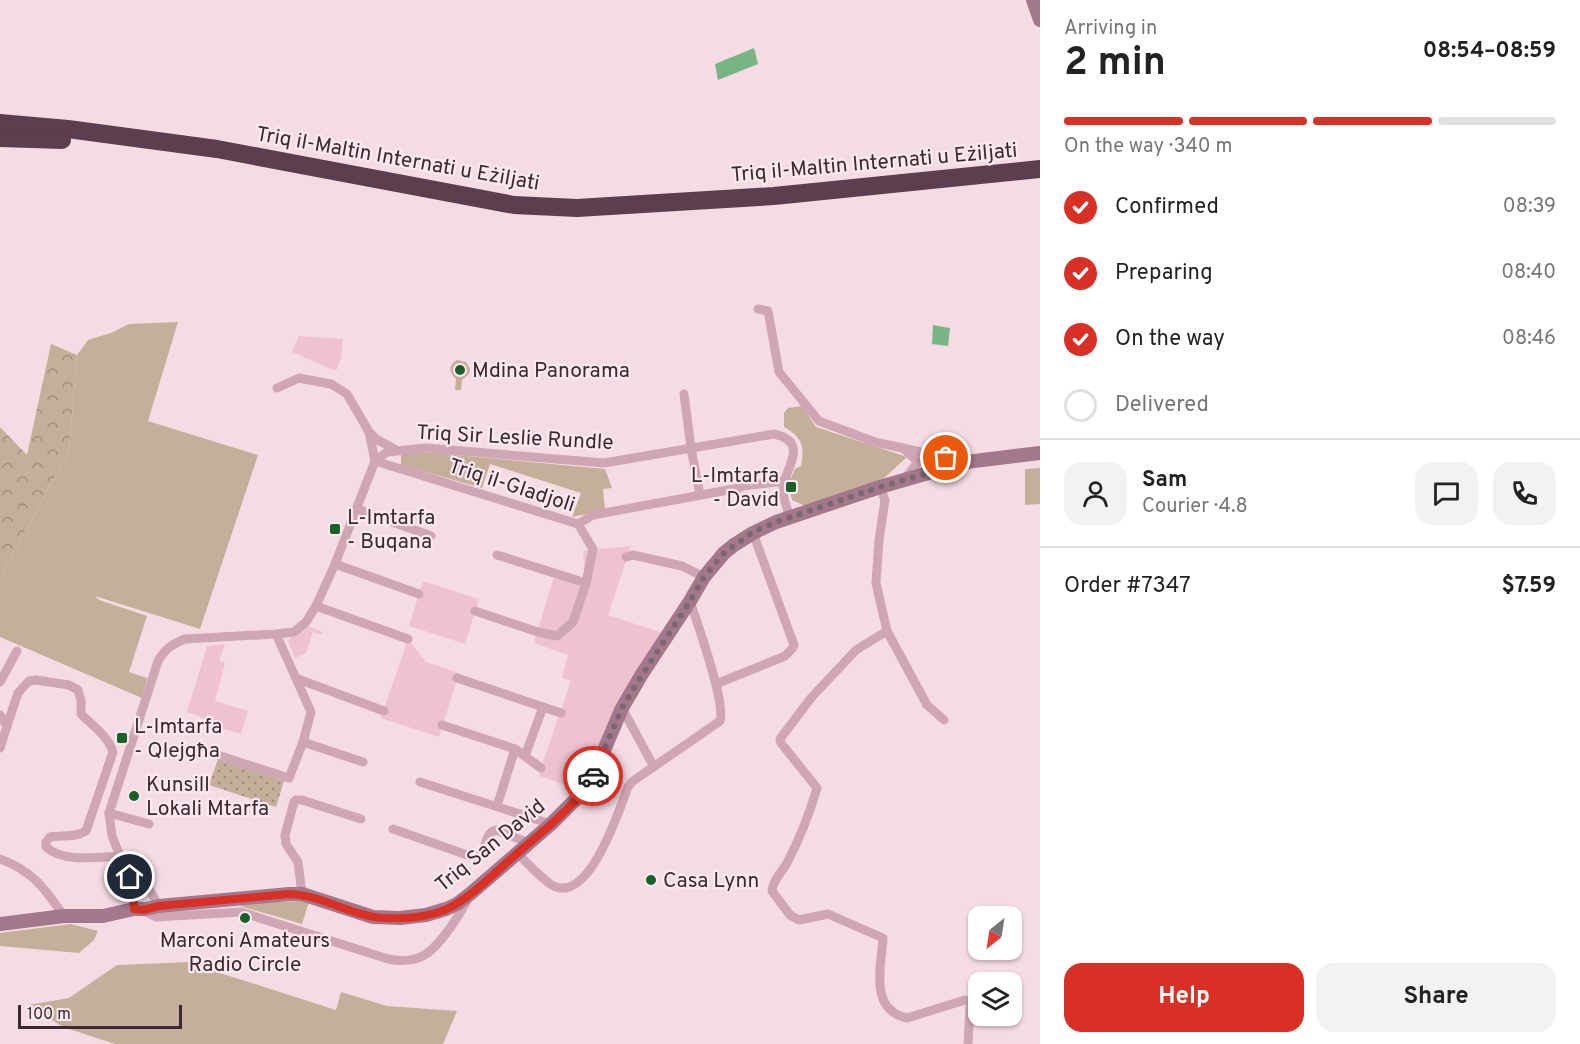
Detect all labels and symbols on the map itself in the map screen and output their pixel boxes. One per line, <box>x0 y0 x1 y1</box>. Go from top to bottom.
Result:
street label: Triq il-Maltin Internati u Eżiljati <box>254 121 542 198</box>
street label: Triq il-Maltin Internati u Eżiljati <box>730 138 1018 189</box>
place label: Mdina Panorama <box>472 358 630 385</box>
marker: Mdina Panorama <box>453 363 467 377</box>
street label: Triq Sir Leslie Rundle <box>416 420 614 457</box>
pin <box>920 432 971 483</box>
street label: Triq il-Gladjoli <box>445 453 578 520</box>
place label: L-Imtarfa - David <box>691 463 779 514</box>
marker: L-Imtarfa - David <box>784 480 798 494</box>
place label: L-Imtarfa - Buqana <box>347 505 435 556</box>
marker: L-Imtarfa - Buqana <box>328 522 342 536</box>
place label: L-Imtarfa - Qlejgħa <box>134 714 222 765</box>
marker: L-Imtarfa - Qlejgħa <box>115 731 129 745</box>
courier <box>563 746 623 806</box>
place label: Kunsill Lokali Mtarfa <box>146 772 269 823</box>
marker: Kunsill Lokali Mtarfa <box>127 789 141 803</box>
street label: Triq San David <box>430 793 552 899</box>
pin <box>104 851 155 902</box>
place label: Casa Lynn <box>663 868 759 895</box>
marker: Casa Lynn <box>644 873 658 887</box>
north arrow <box>968 906 1022 960</box>
marker: Marconi Amateurs Radio Circle <box>238 911 252 925</box>
place label: Marconi Amateurs Radio Circle <box>160 928 330 979</box>
scale bar <box>18 1002 182 1030</box>

